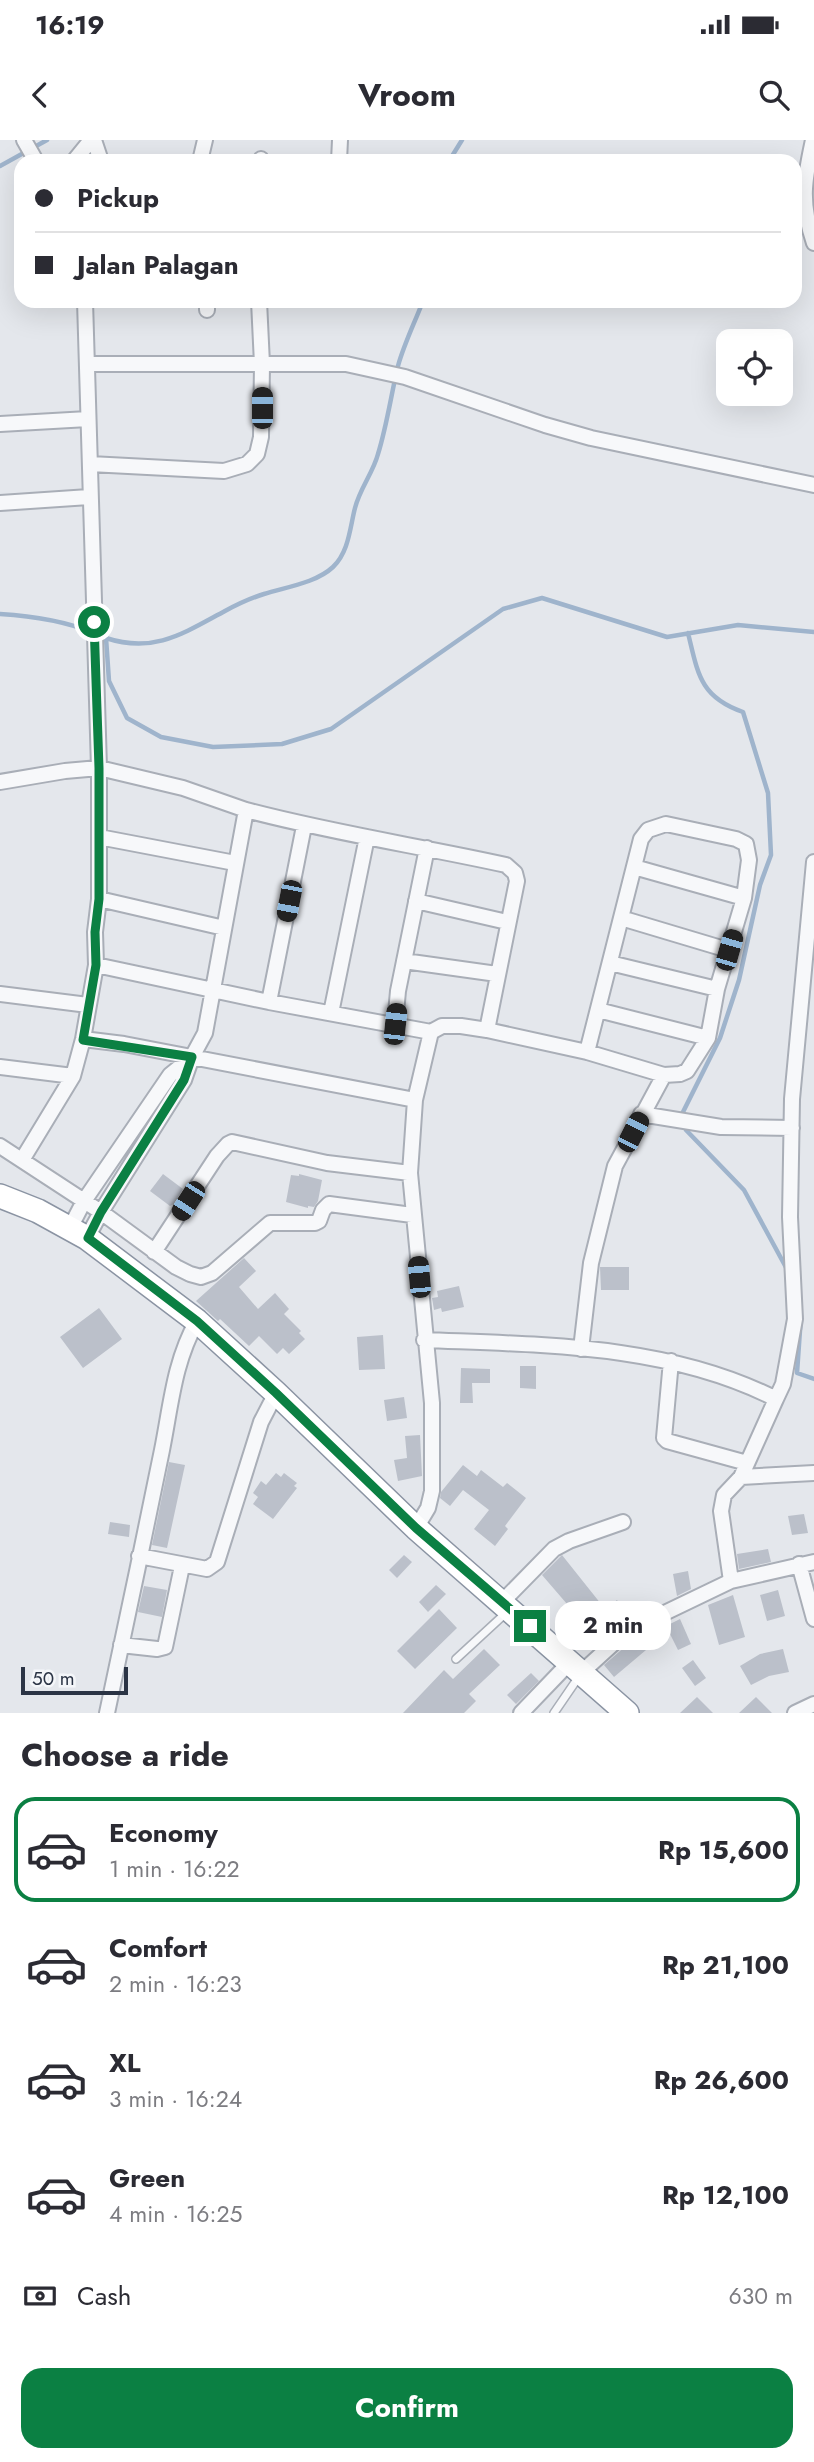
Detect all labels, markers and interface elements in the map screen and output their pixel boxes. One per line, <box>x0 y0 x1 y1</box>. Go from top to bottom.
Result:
text: 16:19 <box>35 6 105 44</box>
text: Vroom <box>358 72 456 118</box>
icon: back <box>21 76 59 114</box>
icon: search <box>755 76 793 114</box>
text: Pickup <box>77 179 159 217</box>
text: Jalan Palagan <box>77 246 239 284</box>
map controls <box>716 329 793 406</box>
button: locate <box>716 329 793 406</box>
car <box>252 387 273 429</box>
route start <box>78 606 110 638</box>
car <box>275 878 304 924</box>
car <box>714 927 745 973</box>
car <box>383 1002 408 1046</box>
car <box>615 1109 652 1155</box>
car <box>168 1178 209 1224</box>
car <box>407 1255 432 1299</box>
callout: 2 min <box>554 1602 670 1650</box>
text: 2 min <box>583 1608 643 1642</box>
route end <box>514 1610 546 1642</box>
scale bar <box>21 1664 128 1696</box>
text: 50 m <box>32 1665 75 1692</box>
text: Choose a ride <box>21 1732 229 1778</box>
text: Economy <box>109 1814 218 1852</box>
icon: car <box>25 1818 88 1881</box>
text: Rp 15,600 <box>658 1831 789 1869</box>
text: 1 min · 16:22 <box>109 1852 240 1886</box>
text: Comfort <box>109 1929 207 1967</box>
icon: car <box>25 1933 88 1996</box>
text: Rp 21,100 <box>662 1946 789 1984</box>
text: 2 min · 16:23 <box>109 1967 242 2001</box>
text: XL <box>109 2044 141 2082</box>
icon: car <box>25 2048 88 2111</box>
text: Rp 26,600 <box>654 2061 789 2099</box>
text: 3 min · 16:24 <box>109 2082 242 2116</box>
text: Green <box>109 2159 185 2197</box>
icon: car <box>25 2163 88 2226</box>
text: Rp 12,100 <box>662 2176 789 2214</box>
text: 4 min · 16:25 <box>109 2197 243 2231</box>
icon: cash <box>21 2277 59 2315</box>
text: Cash <box>77 2277 131 2315</box>
text: 630 m <box>729 2279 793 2313</box>
button: Confirm <box>21 2368 793 2448</box>

